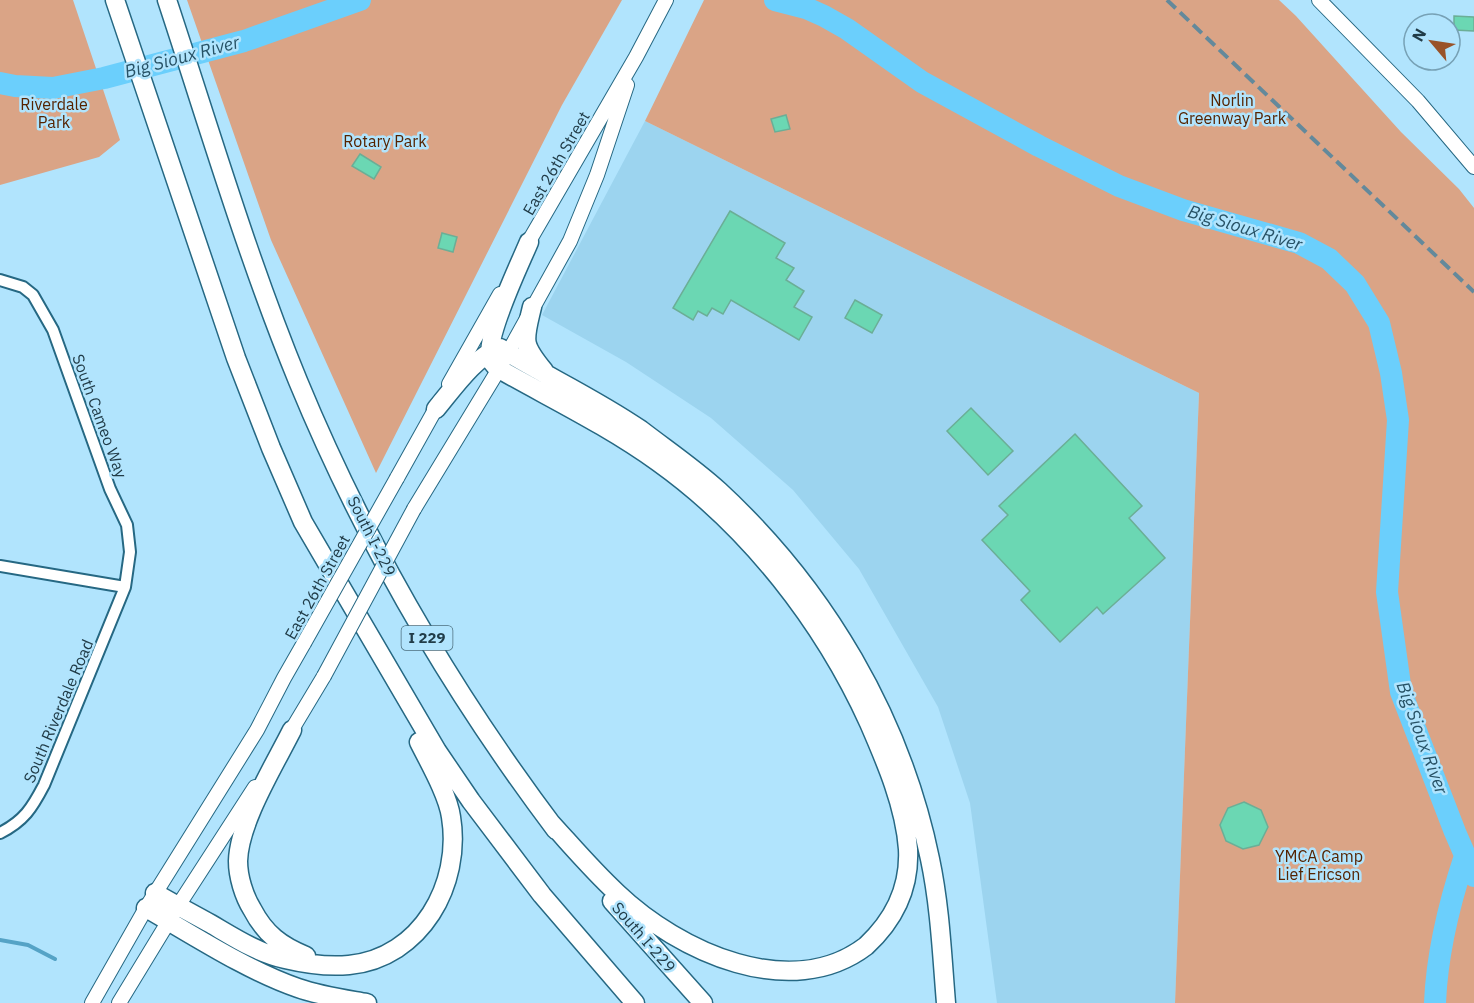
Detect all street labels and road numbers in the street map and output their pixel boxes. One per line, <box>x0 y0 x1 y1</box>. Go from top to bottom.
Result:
street label: East 26th Street <box>518 108 594 218</box>
street label: South Cameo Way <box>68 351 132 481</box>
street label: South I-229 <box>343 493 401 579</box>
street label: East 26th Street <box>280 531 354 643</box>
road number: I 229 <box>402 626 452 650</box>
street label: South Riverdale Road <box>19 636 97 786</box>
street label: South I-229 <box>608 898 680 976</box>

